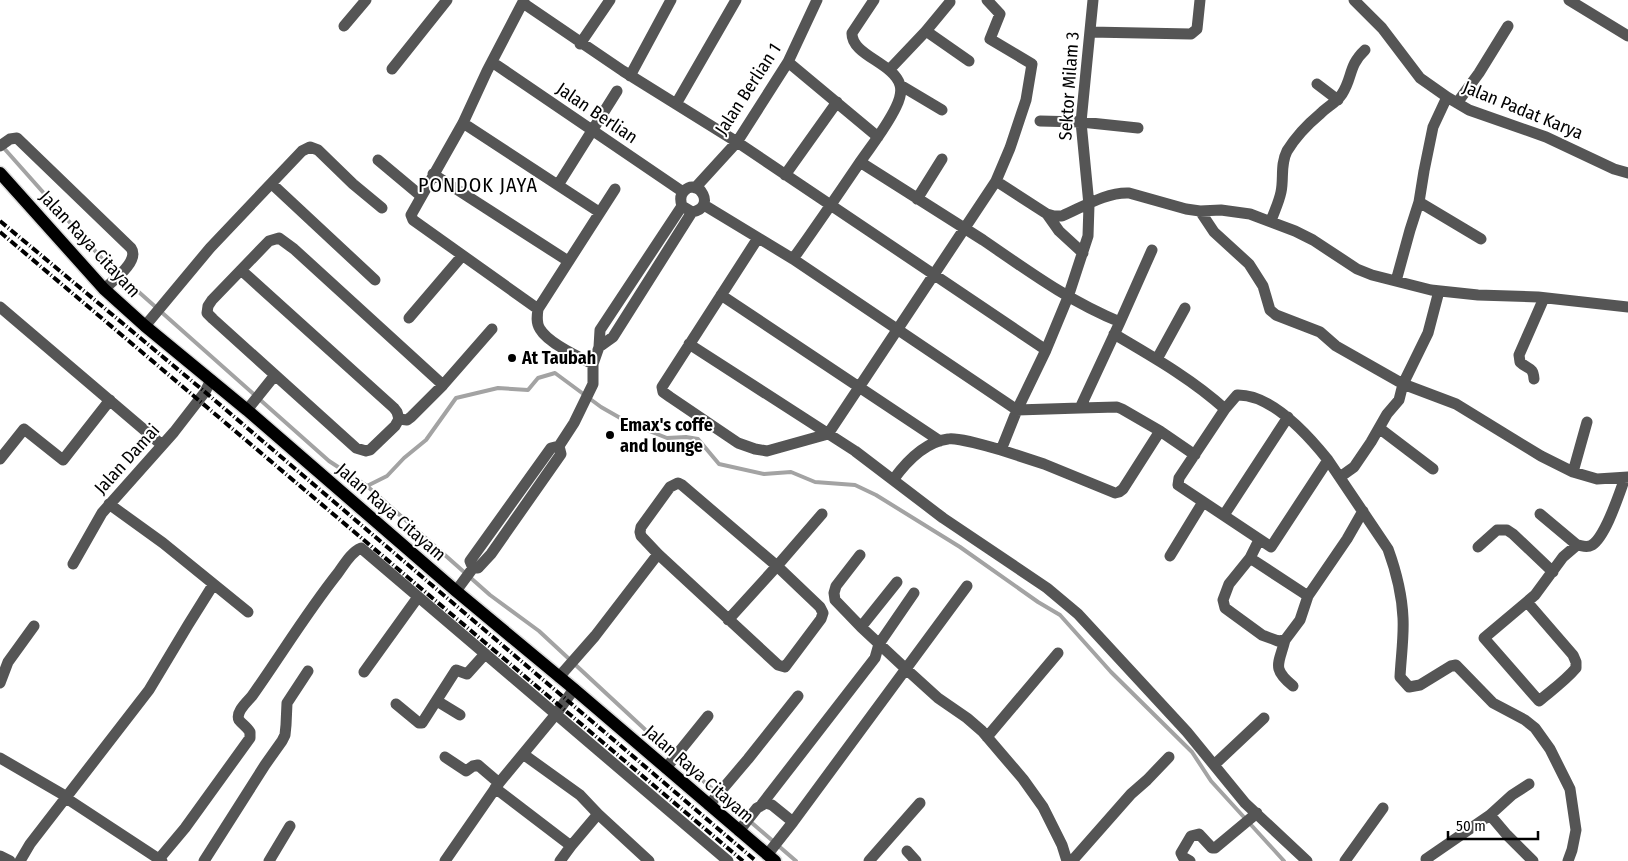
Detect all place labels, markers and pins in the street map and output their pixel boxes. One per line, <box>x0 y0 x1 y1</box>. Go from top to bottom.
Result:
place label: At Taubah <box>521 347 596 369</box>
marker: At Taubah <box>506 352 518 364</box>
place label: Emax's coffe and lounge <box>620 414 713 457</box>
marker: Emax's coffe and lounge <box>604 429 616 441</box>

